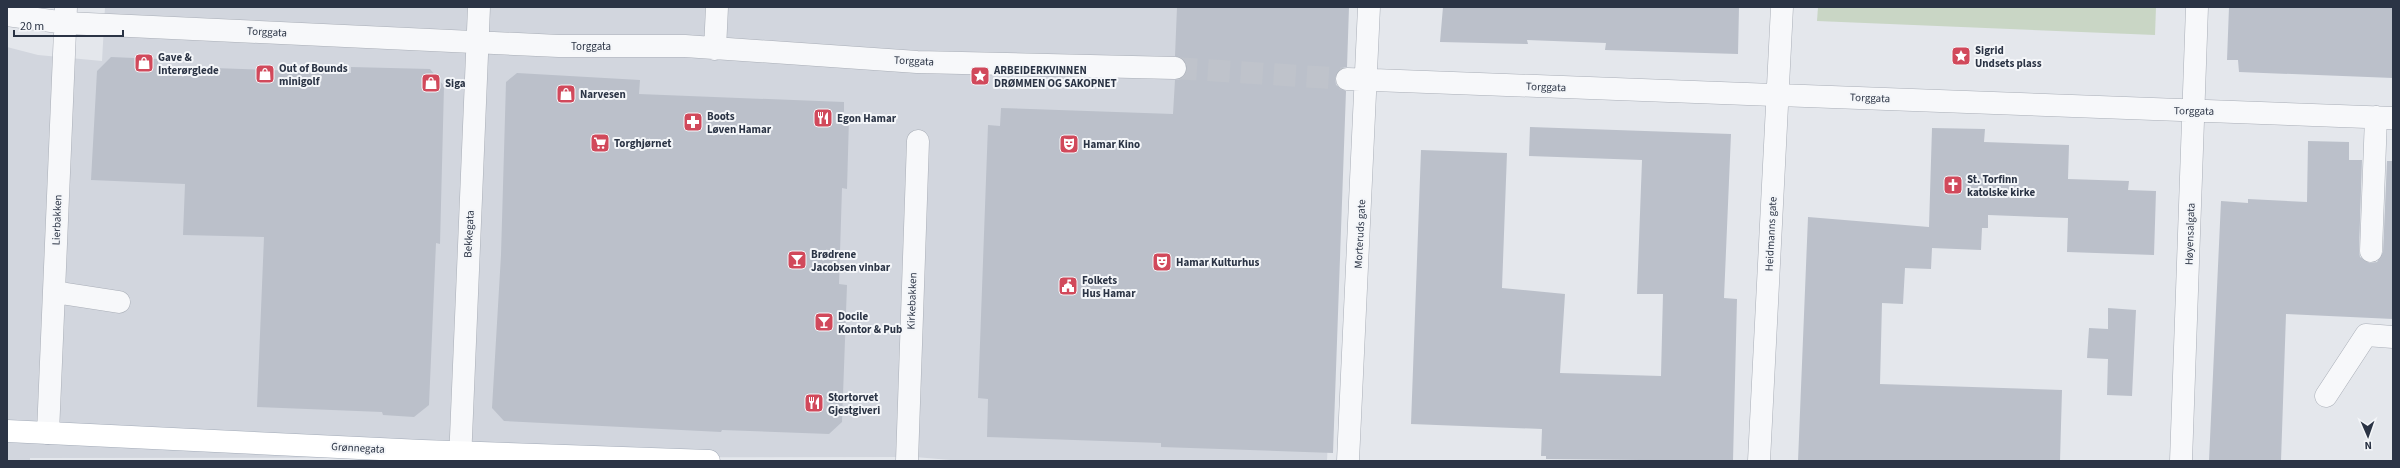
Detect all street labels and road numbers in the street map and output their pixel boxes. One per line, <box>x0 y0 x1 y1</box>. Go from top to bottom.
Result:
street label: Torggata <box>247 23 287 41</box>
street label: Torggata <box>571 39 611 54</box>
street label: Torggata <box>894 52 934 70</box>
street label: Torggata <box>1526 79 1566 95</box>
street label: Torggata <box>1850 90 1890 106</box>
street label: Torggata <box>2174 103 2214 119</box>
street label: Lierbakken <box>49 194 65 246</box>
street label: Heidmanns gate <box>1762 196 1780 272</box>
street label: Morteruds gate <box>1351 198 1369 269</box>
street label: Høyensalgata <box>2181 203 2199 265</box>
street label: Bekkegata <box>460 210 478 258</box>
street label: Kirkebakken <box>904 272 920 330</box>
street label: Grønnegata <box>331 439 385 457</box>

